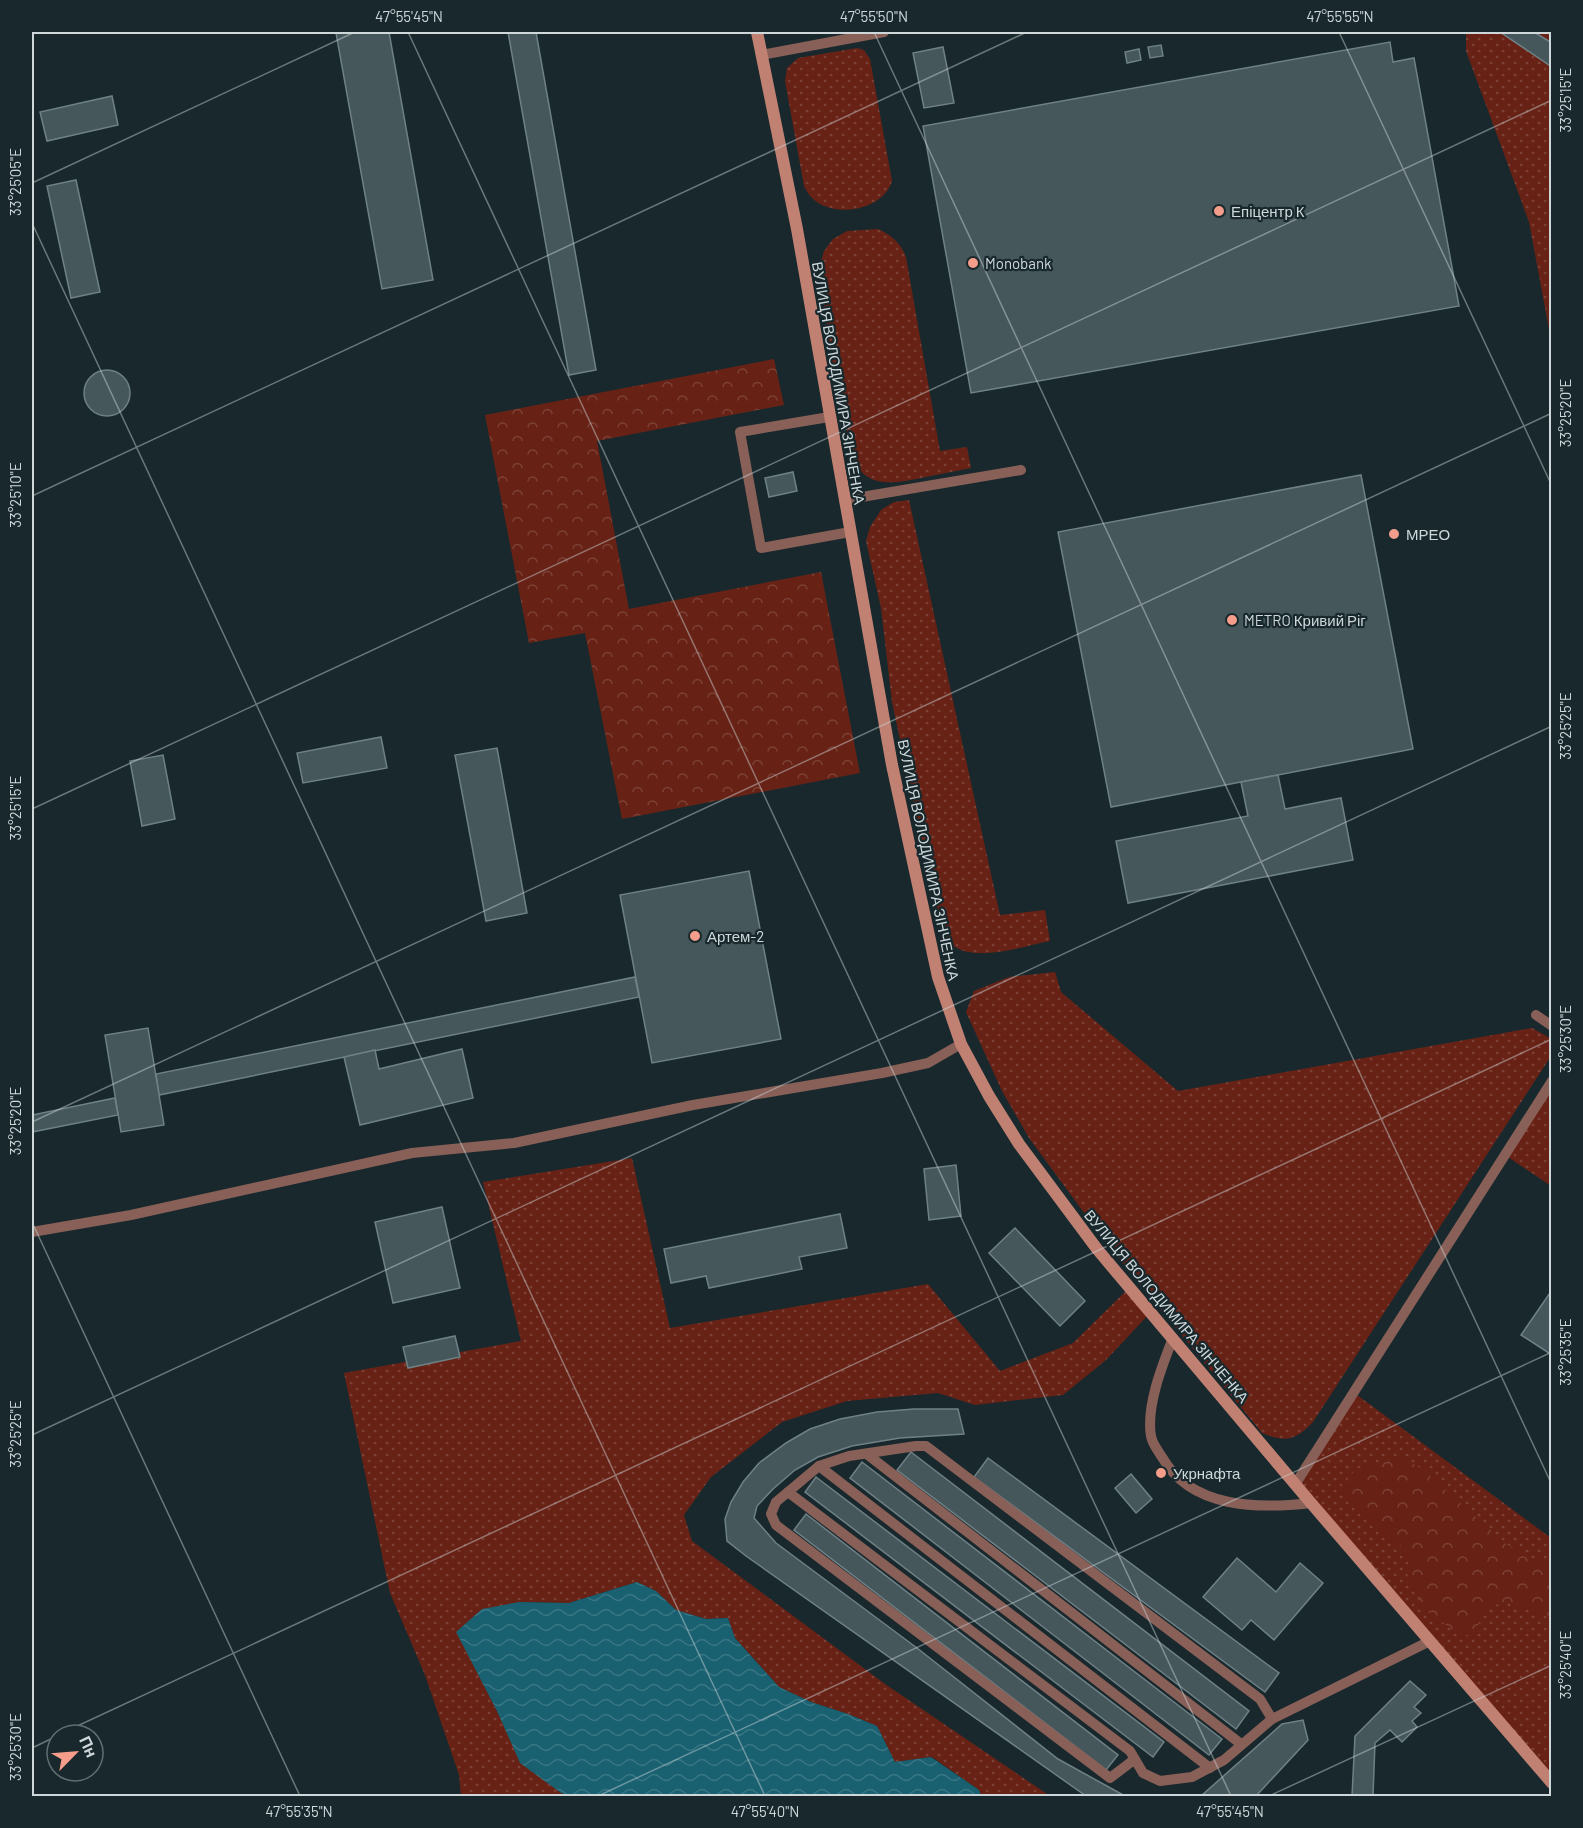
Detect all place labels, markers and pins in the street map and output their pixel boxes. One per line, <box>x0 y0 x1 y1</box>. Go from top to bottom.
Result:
place label: Епіцентр К <box>1231 202 1305 220</box>
marker: Епіцентр К <box>1212 204 1226 218</box>
place label: Monobank <box>985 254 1052 272</box>
marker: Monobank <box>966 256 980 270</box>
place label: МРЕО <box>1406 525 1450 543</box>
marker: МРЕО <box>1387 527 1401 541</box>
place label: METRO Кривий Ріг <box>1244 611 1366 629</box>
marker: METRO Кривий Ріг <box>1225 613 1239 627</box>
place label: Артем-2 <box>707 927 764 945</box>
marker: Артем-2 <box>688 929 702 943</box>
place label: Укрнафта <box>1173 1464 1241 1482</box>
marker: Укрнафта <box>1154 1466 1168 1480</box>

